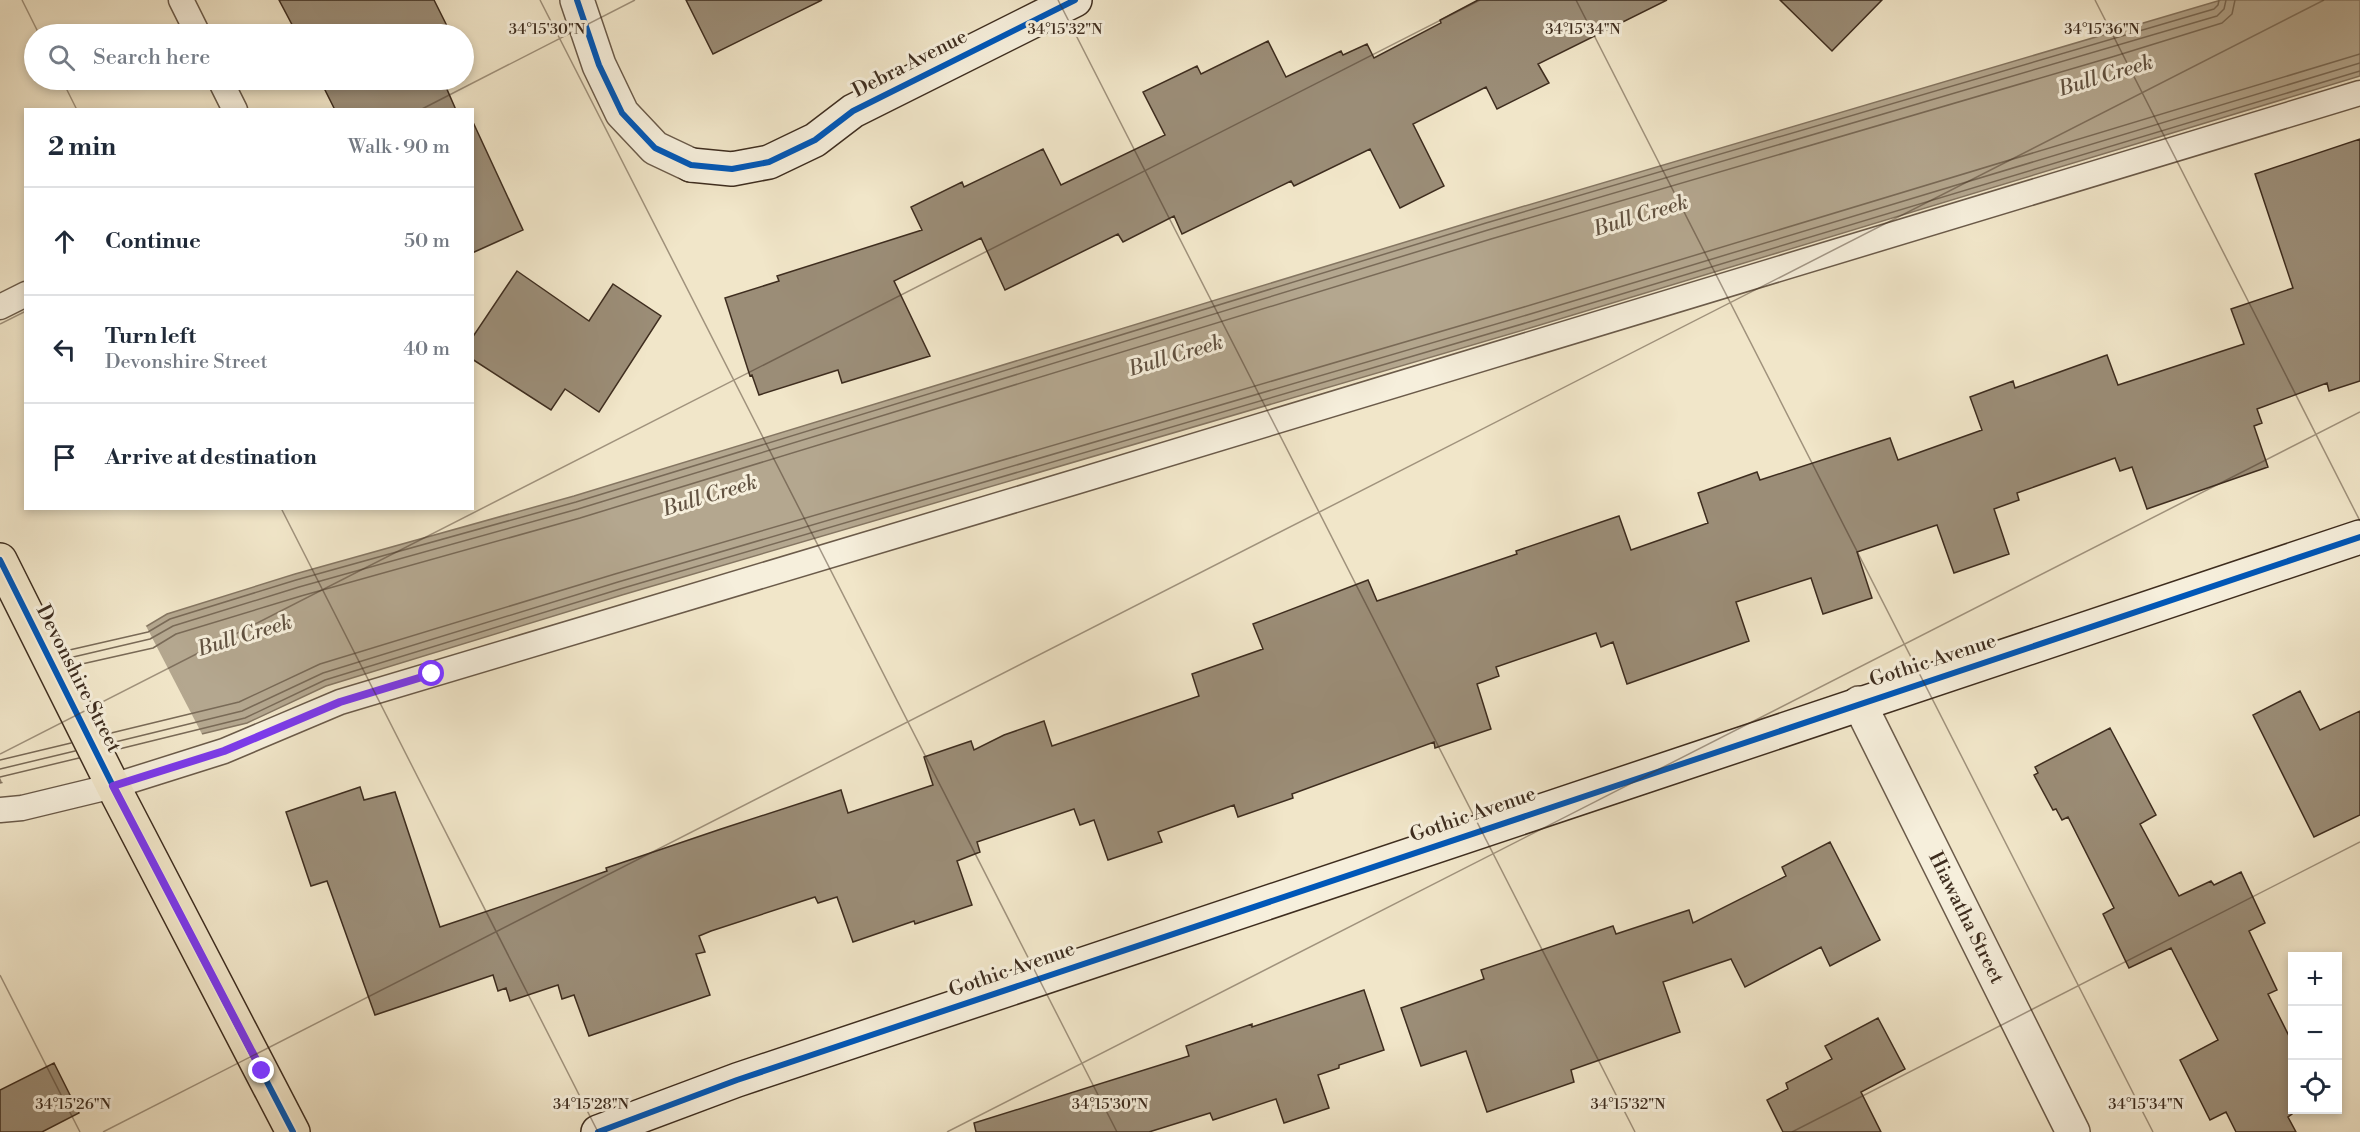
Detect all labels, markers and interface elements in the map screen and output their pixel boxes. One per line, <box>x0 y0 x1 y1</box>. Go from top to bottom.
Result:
text: 34°15'30"N <box>509 20 585 39</box>
text: 34°15'32"N <box>1028 20 1102 39</box>
text: 34°15'34"N <box>1545 20 1621 39</box>
text: 34°15'36"N <box>2064 20 2140 39</box>
search box <box>24 24 474 90</box>
street label: Debra Avenue <box>848 24 972 104</box>
icon: search <box>45 41 78 74</box>
text: Search here <box>93 44 210 71</box>
water label: Bull Creek <box>2055 49 2156 103</box>
text: 2 min <box>48 131 116 163</box>
text: Walk · 90 m <box>348 135 450 160</box>
water label: Bull Creek <box>1590 189 1691 243</box>
icon: ahead <box>48 225 81 258</box>
text: Continue <box>105 228 201 255</box>
text: 50 m <box>404 229 450 254</box>
text: Turn left <box>105 323 196 350</box>
water label: Bull Creek <box>1125 329 1226 383</box>
icon: left <box>48 333 81 366</box>
text: 40 m <box>403 337 450 362</box>
text: Devonshire Street <box>105 350 268 375</box>
icon: arrive <box>48 441 81 474</box>
text: Arrive at destination <box>105 444 317 471</box>
water label: Bull Creek <box>659 469 760 523</box>
street label: Devonshire Street <box>30 601 126 757</box>
water label: Bull Creek <box>194 609 295 663</box>
street label: Gothic Avenue <box>1866 629 2000 693</box>
route start <box>418 660 444 686</box>
street label: Gothic Avenue <box>1407 782 1539 848</box>
street label: Hiawatha Street <box>1923 847 2010 988</box>
street label: Gothic Avenue <box>946 937 1078 1003</box>
map controls <box>2288 952 2342 1114</box>
button: + <box>2288 952 2342 1006</box>
button: − <box>2288 1006 2342 1060</box>
route end <box>248 1057 274 1083</box>
button: locate <box>2288 1060 2342 1114</box>
text: 34°15'26"N <box>35 1095 111 1114</box>
text: 34°15'28"N <box>553 1095 629 1114</box>
text: 34°15'30"N <box>1072 1095 1148 1114</box>
text: 34°15'32"N <box>1591 1095 1665 1114</box>
text: 34°15'34"N <box>2108 1095 2184 1114</box>

